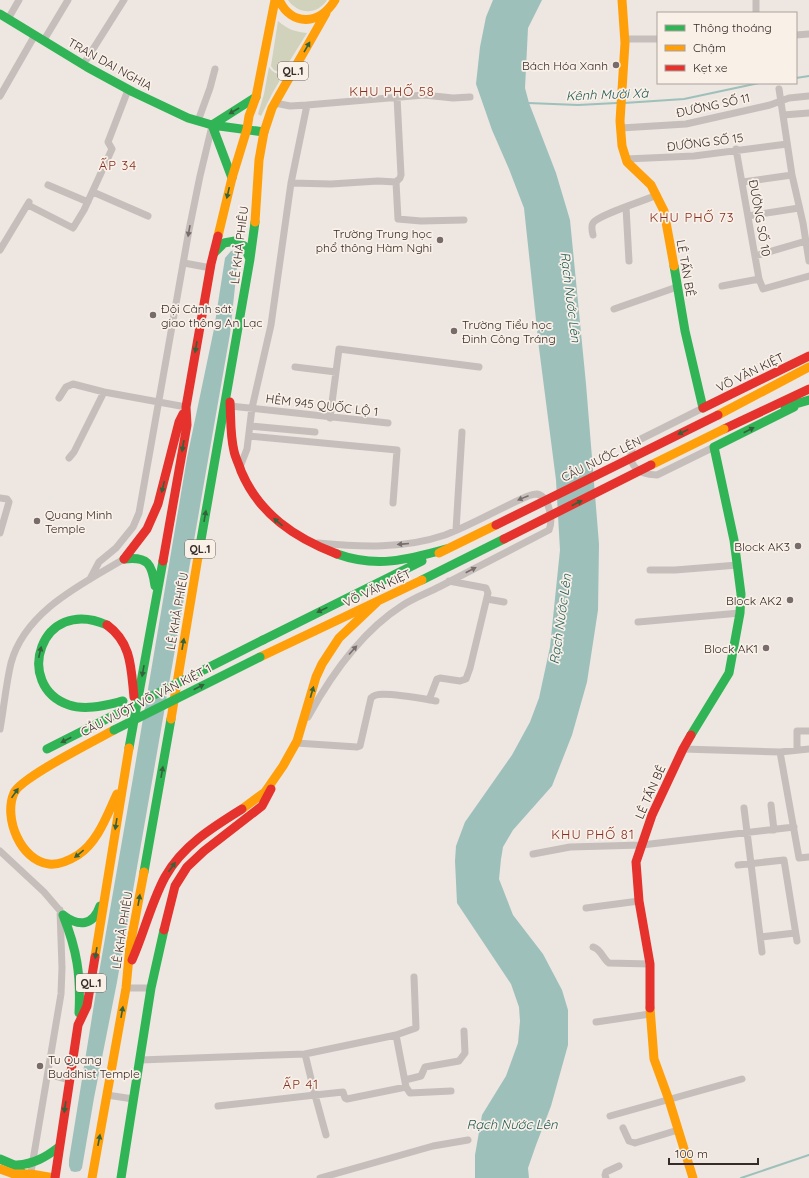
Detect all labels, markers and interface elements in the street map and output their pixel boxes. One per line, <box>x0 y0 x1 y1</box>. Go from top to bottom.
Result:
legend <box>657 12 797 84</box>
text: Thông thoáng <box>693 20 772 35</box>
street label: TRAN DAI NGHIA <box>65 35 155 93</box>
text: Chậm <box>693 40 726 55</box>
one-way arrow <box>303 41 310 53</box>
place label: Bách Hóa Xanh <box>522 58 608 73</box>
marker: Bách Hóa Xanh <box>611 60 621 70</box>
text: Kẹt xe <box>693 60 728 75</box>
road number: QL.1 <box>278 62 308 80</box>
district label: KHU PHỐ 58 <box>349 83 435 99</box>
water label: Kênh Mười Xà <box>566 85 650 103</box>
street label: ĐƯỜNG SỐ 11 <box>675 90 751 120</box>
one-way arrow <box>228 107 240 114</box>
street label: ĐƯỜNG SỐ 15 <box>666 130 744 154</box>
district label: ẤP 34 <box>99 157 137 173</box>
street label: ĐƯỜNG SỐ 10 <box>746 179 774 257</box>
one-way arrow <box>225 187 231 199</box>
street label: LÊ KHẢ PHIÊU <box>227 205 251 285</box>
district label: KHU PHỐ 73 <box>649 209 735 225</box>
one-way arrow <box>186 225 192 237</box>
place label: Trường Trung học phổ thông Hàm Nghi <box>316 226 432 255</box>
marker: Trường Trung học phổ thông Hàm Nghi <box>435 235 445 245</box>
street label: LÊ TẤN BÊ <box>674 238 698 298</box>
water label: Rạch Nước Lên <box>558 251 585 344</box>
place label: Đội Cảnh sát giao thông An Lạc <box>161 301 263 330</box>
marker: Đội Cảnh sát giao thông An Lạc <box>148 310 158 320</box>
place label: Trường Tiểu học Đinh Công Tráng <box>462 317 556 346</box>
marker: Trường Tiểu học Đinh Công Tráng <box>449 326 459 336</box>
one-way arrow <box>193 341 199 353</box>
street label: VÕ VĂN KIỆT <box>714 349 786 395</box>
street label: HẺM 945 QUỐC LỘ 1 <box>265 391 379 419</box>
one-way arrow <box>743 427 754 433</box>
one-way arrow <box>677 429 688 436</box>
street label: CẦU NƯỚC LÊN <box>559 433 643 485</box>
one-way arrow <box>180 440 186 452</box>
one-way arrow <box>159 481 165 494</box>
one-way arrow <box>517 495 529 501</box>
one-way arrow <box>571 500 582 506</box>
place label: Quang Minh Temple <box>45 507 112 536</box>
one-way arrow <box>203 510 209 522</box>
marker: Quang Minh Temple <box>32 516 42 526</box>
one-way arrow <box>273 518 283 527</box>
place label: Block AK3 <box>734 539 790 554</box>
road number: QL.1 <box>185 540 215 558</box>
one-way arrow <box>397 541 409 548</box>
marker: Block AK3 <box>793 541 803 551</box>
street label: VÕ VĂN KIỆT <box>341 566 413 610</box>
one-way arrow <box>465 567 477 573</box>
street label: LÊ KHẢ PHIÊU <box>163 571 191 651</box>
water label: Rạch Nước Lên <box>546 572 574 665</box>
place label: Block AK2 <box>726 593 782 608</box>
marker: Block AK2 <box>785 595 795 605</box>
one-way arrow <box>316 607 328 613</box>
one-way arrow <box>180 638 186 650</box>
place label: Block AK1 <box>704 641 758 656</box>
marker: Block AK1 <box>761 643 771 653</box>
one-way arrow <box>348 645 358 655</box>
one-way arrow <box>38 646 44 658</box>
street label: CẦU VƯỢT VÕ VĂN KIỆT 1 <box>78 660 214 740</box>
one-way arrow <box>140 664 146 677</box>
one-way arrow <box>193 684 204 690</box>
one-way arrow <box>309 685 315 697</box>
one-way arrow <box>60 736 71 743</box>
street label: LÊ TẤN BÊ <box>631 763 669 821</box>
one-way arrow <box>160 766 166 778</box>
one-way arrow <box>11 788 19 798</box>
one-way arrow <box>113 818 119 831</box>
district label: KHU PHỐ 81 <box>551 826 635 842</box>
one-way arrow <box>74 849 84 858</box>
one-way arrow <box>168 862 176 872</box>
street label: LÊ KHẢ PHIÊU <box>108 890 136 970</box>
one-way arrow <box>136 894 142 906</box>
one-way arrow <box>93 947 99 959</box>
road number: QL.1 <box>76 974 106 992</box>
one-way arrow <box>119 1006 125 1018</box>
place label: Tu Quang Buddhist Temple <box>48 1052 140 1081</box>
marker: Tu Quang Buddhist Temple <box>35 1061 45 1071</box>
district label: ẤP 41 <box>283 1076 319 1092</box>
one-way arrow <box>62 1101 68 1113</box>
water label: Rạch Nước Lên <box>466 1116 558 1132</box>
one-way arrow <box>96 1134 102 1146</box>
scale bar <box>669 1140 758 1166</box>
text: 100 m <box>675 1146 708 1161</box>

